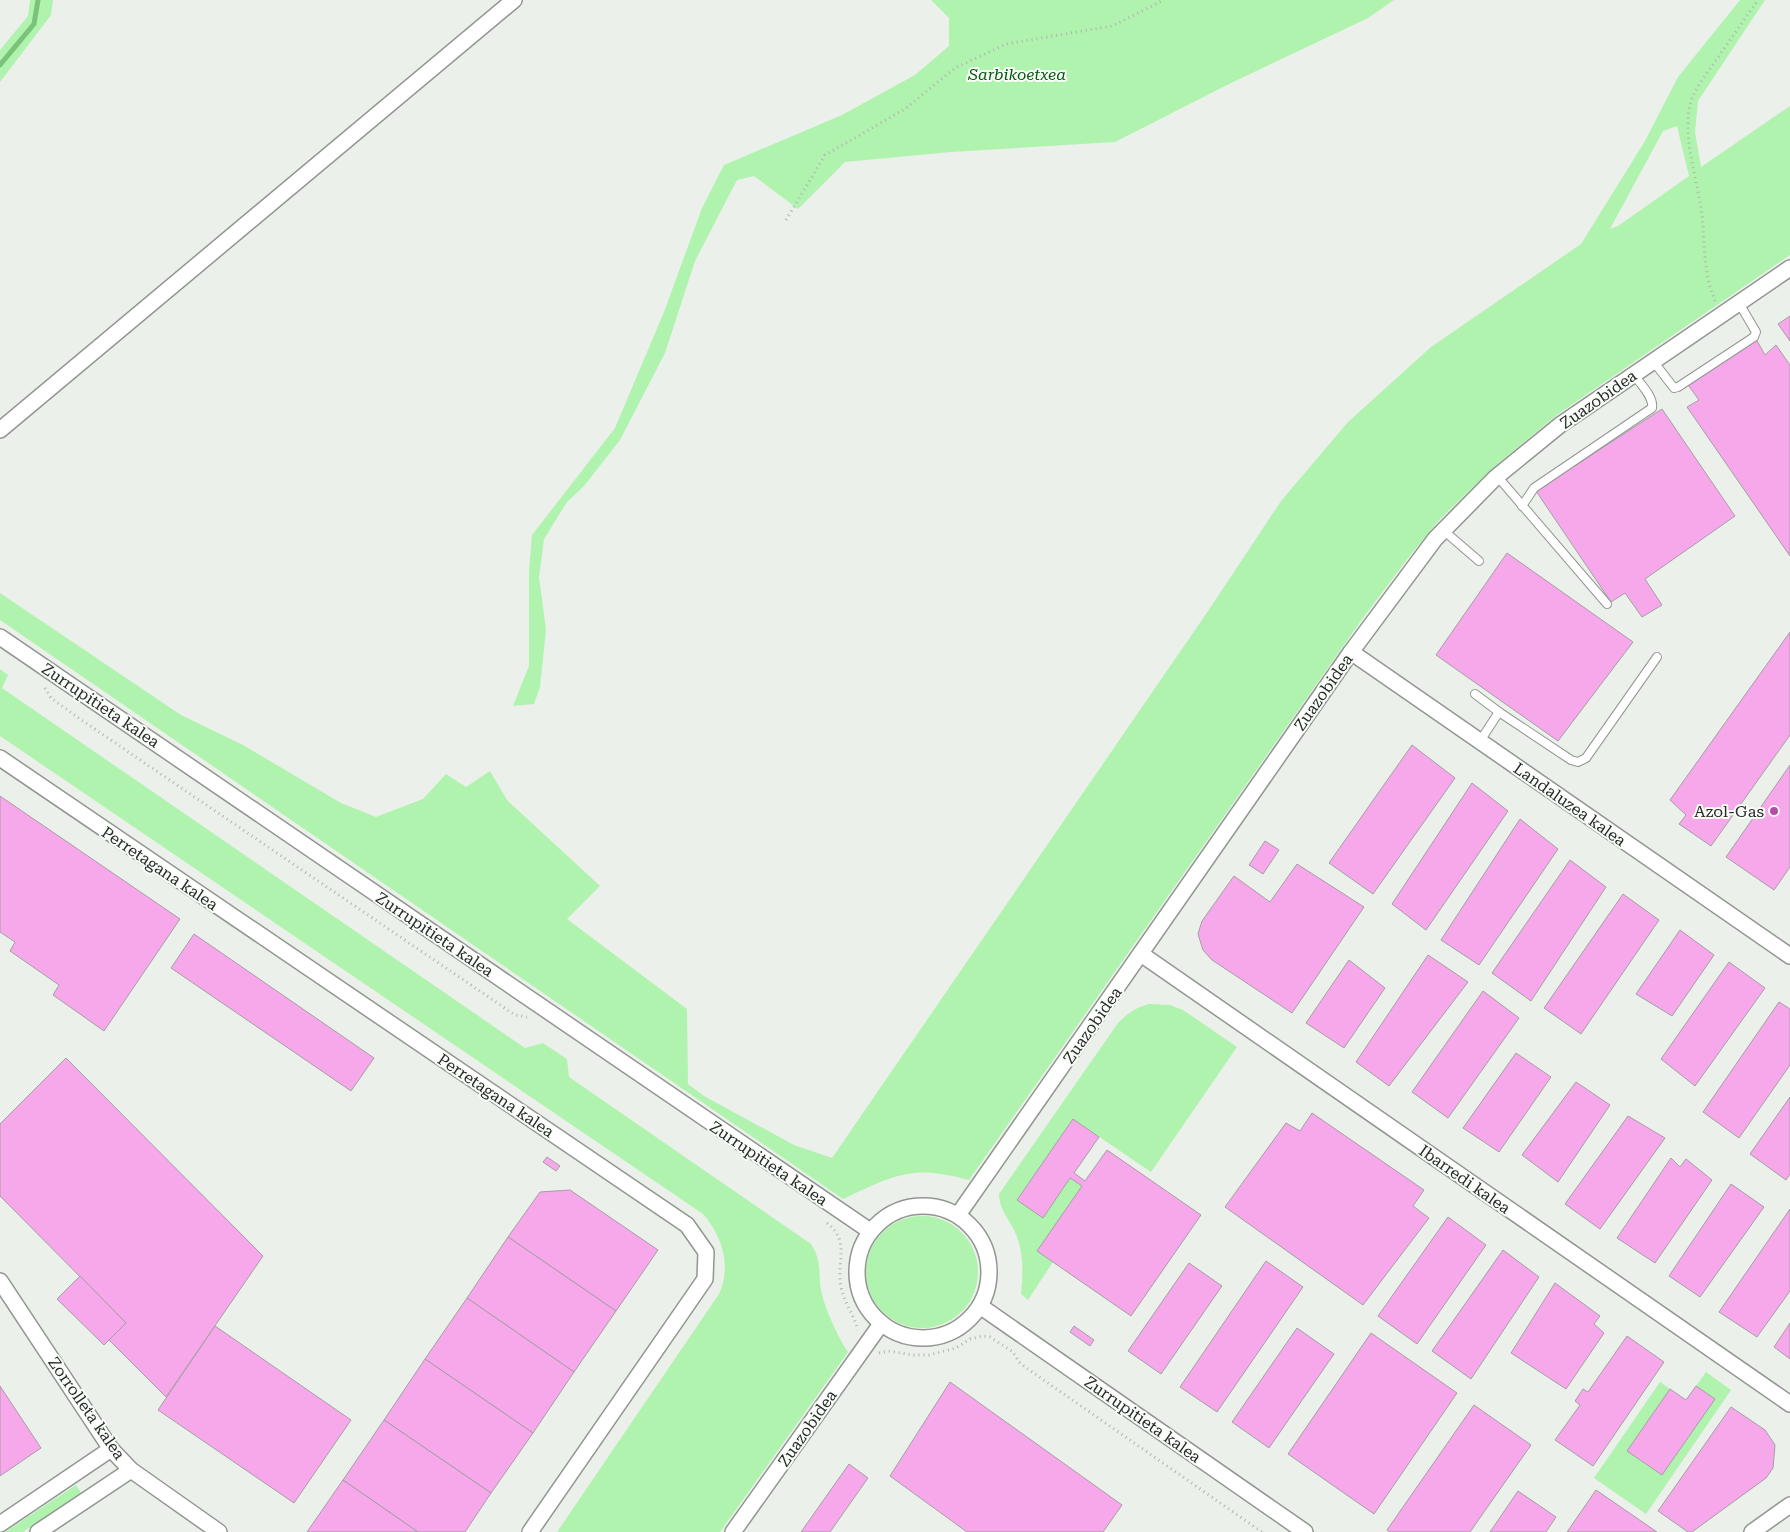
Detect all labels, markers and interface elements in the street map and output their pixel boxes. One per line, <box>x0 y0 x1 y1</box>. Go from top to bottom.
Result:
park label: Sarbikoetxea <box>967 65 1066 84</box>
street label: Zuazobidea <box>1556 366 1640 433</box>
street label: Zuazobidea <box>1290 650 1357 734</box>
street label: Zurrupitieta kalea <box>38 659 163 752</box>
street label: Landaluzea kalea <box>1510 759 1630 850</box>
place label: Azol-Gas <box>1694 802 1764 821</box>
marker: Azol-Gas <box>1768 805 1780 817</box>
street label: Perretagana kalea <box>98 822 222 915</box>
street label: Zurrupitieta kalea <box>372 888 497 981</box>
street label: Zuazobidea <box>1059 983 1126 1067</box>
street label: Perretagana kalea <box>434 1049 558 1142</box>
street label: Zurrupitieta kalea <box>706 1117 831 1210</box>
street label: Ibarredi kalea <box>1416 1141 1514 1218</box>
street label: Zorrolleta kalea <box>44 1353 129 1463</box>
street label: Zurrupitieta kalea <box>1081 1372 1205 1467</box>
street label: Zuazobidea <box>774 1386 841 1470</box>

